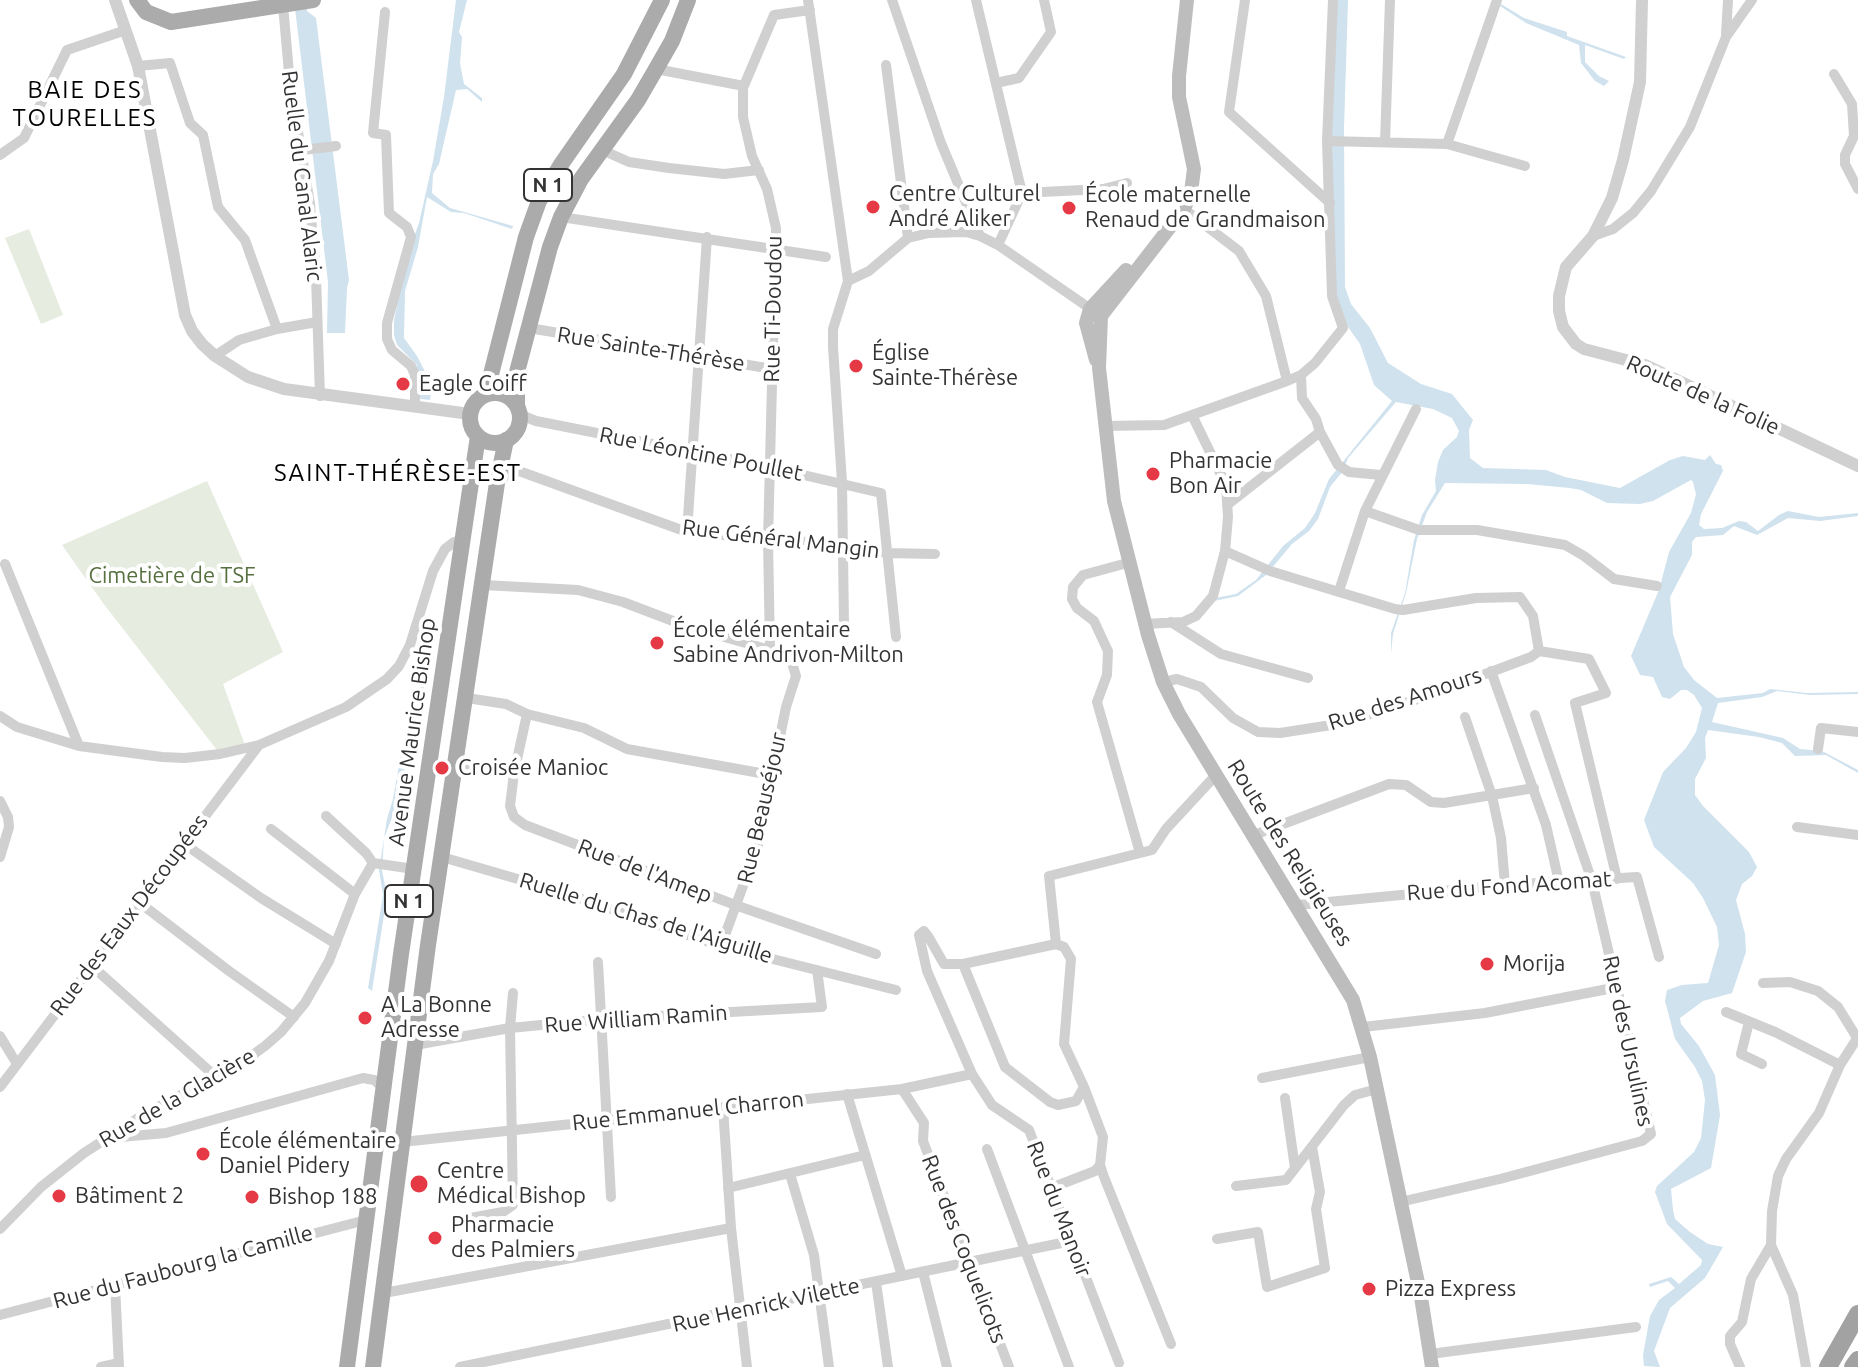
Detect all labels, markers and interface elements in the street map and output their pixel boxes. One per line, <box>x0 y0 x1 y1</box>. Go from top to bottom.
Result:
street label: Ruelle du Canal Alaric <box>276 69 328 283</box>
district label: BAIE DES TOURELLES <box>13 76 157 132</box>
road number: N 1 <box>524 169 572 201</box>
place label: Centre Culturel André Aliker <box>889 181 1040 232</box>
place label: École maternelle Renaud de Grandmaison <box>1085 182 1325 234</box>
marker: Centre Culturel André Aliker <box>864 198 882 216</box>
marker: École maternelle Renaud de Grandmaison <box>1060 199 1078 217</box>
street label: Rue Ti-Doudou <box>759 235 787 383</box>
street label: Rue Sainte-Thérèse <box>555 321 747 377</box>
place label: Église Sainte-Thérèse <box>872 340 1018 392</box>
street label: Route de la Folie <box>1622 349 1784 441</box>
marker: Église Sainte-Thérèse <box>847 357 865 375</box>
place label: Eagle Coiff <box>419 371 527 397</box>
marker: Eagle Coiff <box>394 375 412 393</box>
street label: Rue Léontine Poullet <box>597 421 805 487</box>
place label: Pharmacie Bon Air <box>1169 448 1272 500</box>
district label: SAINT-THÉRÈSE-EST <box>274 459 522 487</box>
marker: Pharmacie Bon Air <box>1144 465 1162 483</box>
street label: Rue Général Mangin <box>681 514 881 564</box>
park label: Cimetière de TSF <box>89 563 255 589</box>
street label: Avenue Maurice Bishop <box>383 616 441 848</box>
place label: École élémentaire Sabine Andrivon-Milton <box>673 617 904 668</box>
marker: École élémentaire Sabine Andrivon-Milton <box>648 634 666 652</box>
street label: Rue des Amours <box>1325 662 1485 736</box>
street label: Rue Beauséjour <box>732 730 792 886</box>
place label: Croisée Manioc <box>458 755 608 781</box>
street label: Route des Religieuses <box>1222 755 1358 951</box>
marker: Croisée Manioc <box>433 759 451 777</box>
street label: Rue des Eaux Découpées <box>45 809 213 1021</box>
street label: Rue de l'Amep <box>574 833 716 909</box>
street label: Rue du Fond Acomat <box>1406 866 1612 906</box>
street label: Ruelle du Chas de l'Aiguille <box>516 867 776 969</box>
road number: N 1 <box>385 885 433 917</box>
place label: Morija <box>1503 951 1565 977</box>
street label: Rue des Ursulines <box>1597 953 1659 1129</box>
marker: Morija <box>1478 955 1496 973</box>
place label: A La Bonne Adresse <box>381 992 492 1044</box>
street label: Rue William Ramin <box>543 999 729 1039</box>
marker: A La Bonne Adresse <box>356 1009 374 1027</box>
street label: Rue de la Glacière <box>94 1043 260 1153</box>
street label: Rue Emmanuel Charron <box>571 1086 805 1136</box>
place label: École élémentaire Daniel Pidery <box>219 1128 397 1180</box>
street label: Rue du Manoir <box>1021 1137 1097 1281</box>
marker: École élémentaire Daniel Pidery <box>194 1145 212 1163</box>
street label: Rue des Coquelicots <box>916 1151 1012 1347</box>
place label: Centre Médical Bishop <box>437 1158 586 1210</box>
marker: Centre Médical Bishop <box>408 1173 430 1195</box>
place label: Bâtiment 2 <box>75 1183 184 1209</box>
place label: Bishop 188 <box>268 1184 377 1210</box>
marker: Bâtiment 2 <box>50 1187 68 1205</box>
marker: Bishop 188 <box>243 1188 261 1206</box>
place label: Pharmacie des Palmiers <box>451 1212 575 1264</box>
street label: Rue du Faubourg la Camille <box>50 1220 316 1314</box>
marker: Pharmacie des Palmiers <box>426 1229 444 1247</box>
street label: Rue Henrick Vilette <box>670 1272 862 1338</box>
place label: Pizza Express <box>1385 1276 1516 1302</box>
marker: Pizza Express <box>1360 1280 1378 1298</box>

